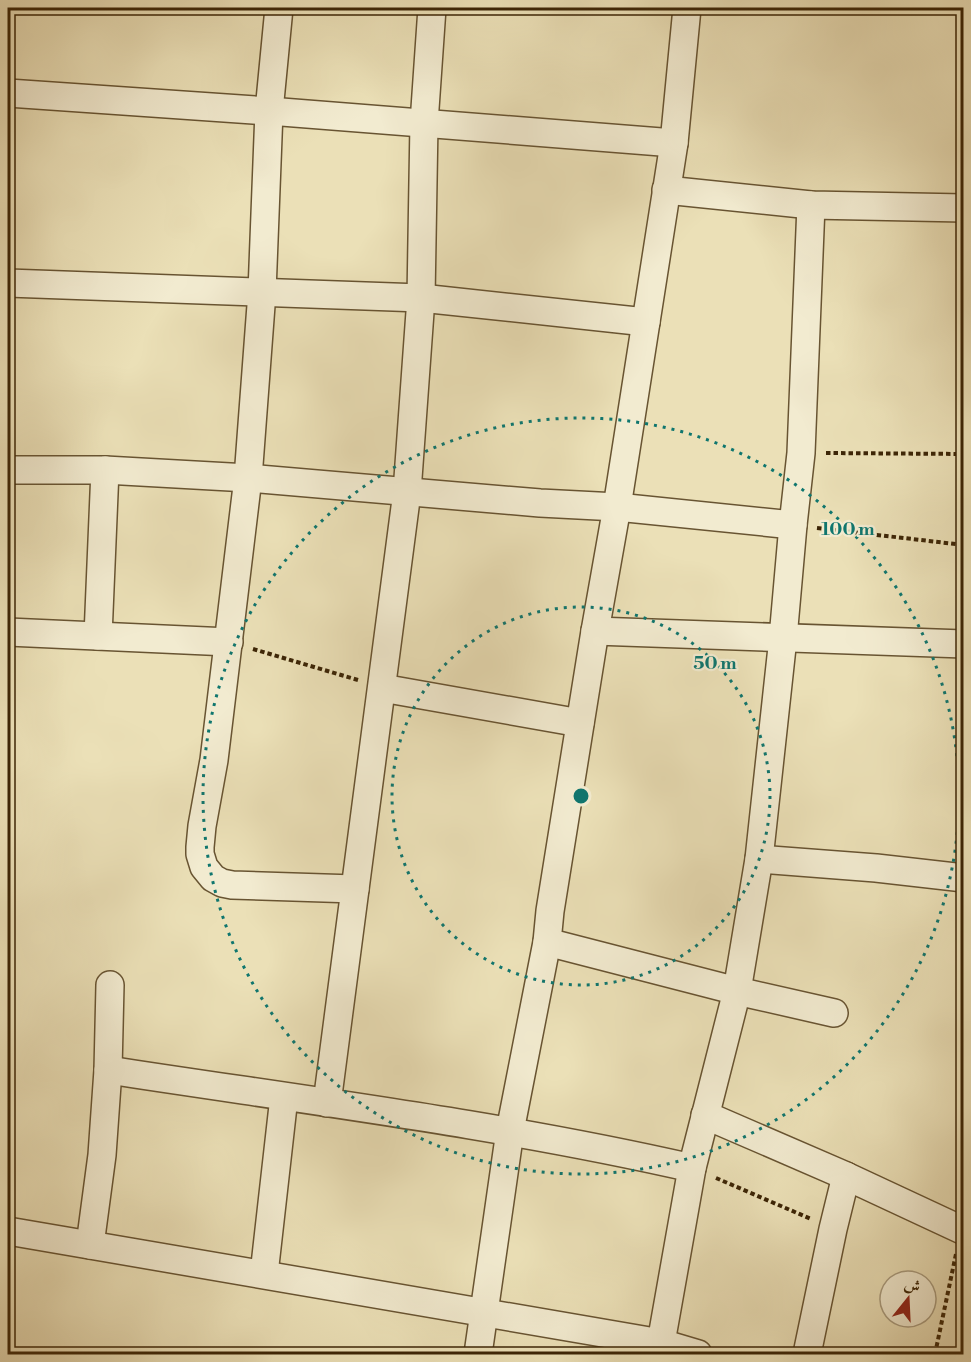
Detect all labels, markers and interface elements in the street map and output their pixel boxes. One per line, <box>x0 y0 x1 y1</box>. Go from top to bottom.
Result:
text: 100 m <box>821 518 875 541</box>
text: 50 m <box>693 652 737 675</box>
centre of rings <box>571 786 591 806</box>
north arrow <box>878 1269 938 1329</box>
text: ش <box>902 1274 923 1298</box>

